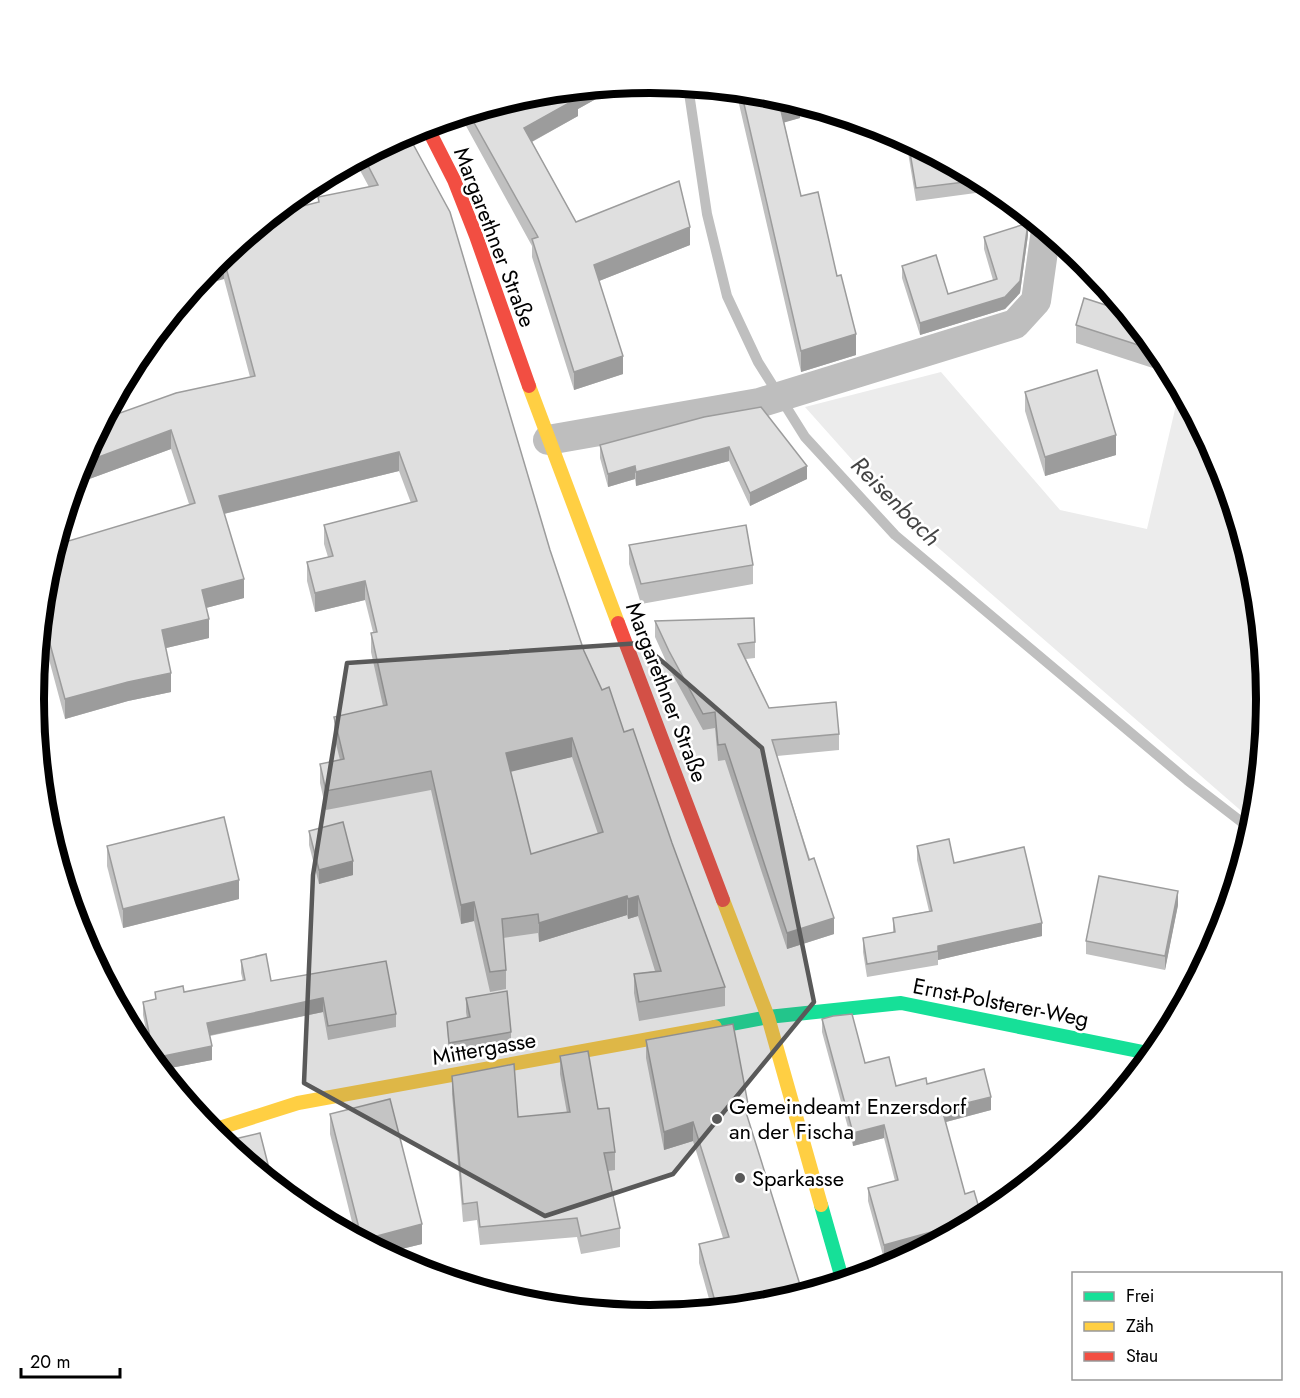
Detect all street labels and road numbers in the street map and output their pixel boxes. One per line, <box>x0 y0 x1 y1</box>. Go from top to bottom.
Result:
street label: Margarethner Straße <box>446 142 544 332</box>
street label: Margarethner Straße <box>618 597 716 787</box>
street label: Ernst-Polsterer-Weg <box>910 969 1092 1035</box>
street label: Mittergasse <box>430 1023 538 1073</box>

